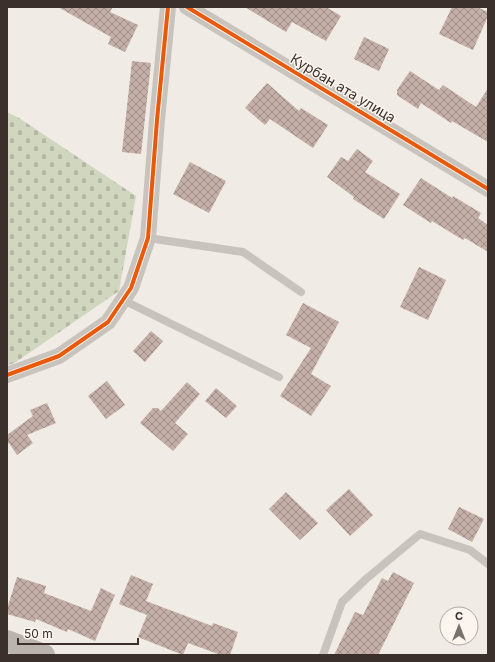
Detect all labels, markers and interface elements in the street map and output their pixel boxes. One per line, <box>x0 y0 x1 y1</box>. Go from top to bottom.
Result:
street label: Курбан ата улица <box>288 49 399 126</box>
north arrow <box>439 606 479 646</box>
text: С <box>455 609 463 623</box>
scale bar <box>18 620 138 646</box>
text: 50 m <box>24 626 53 641</box>

